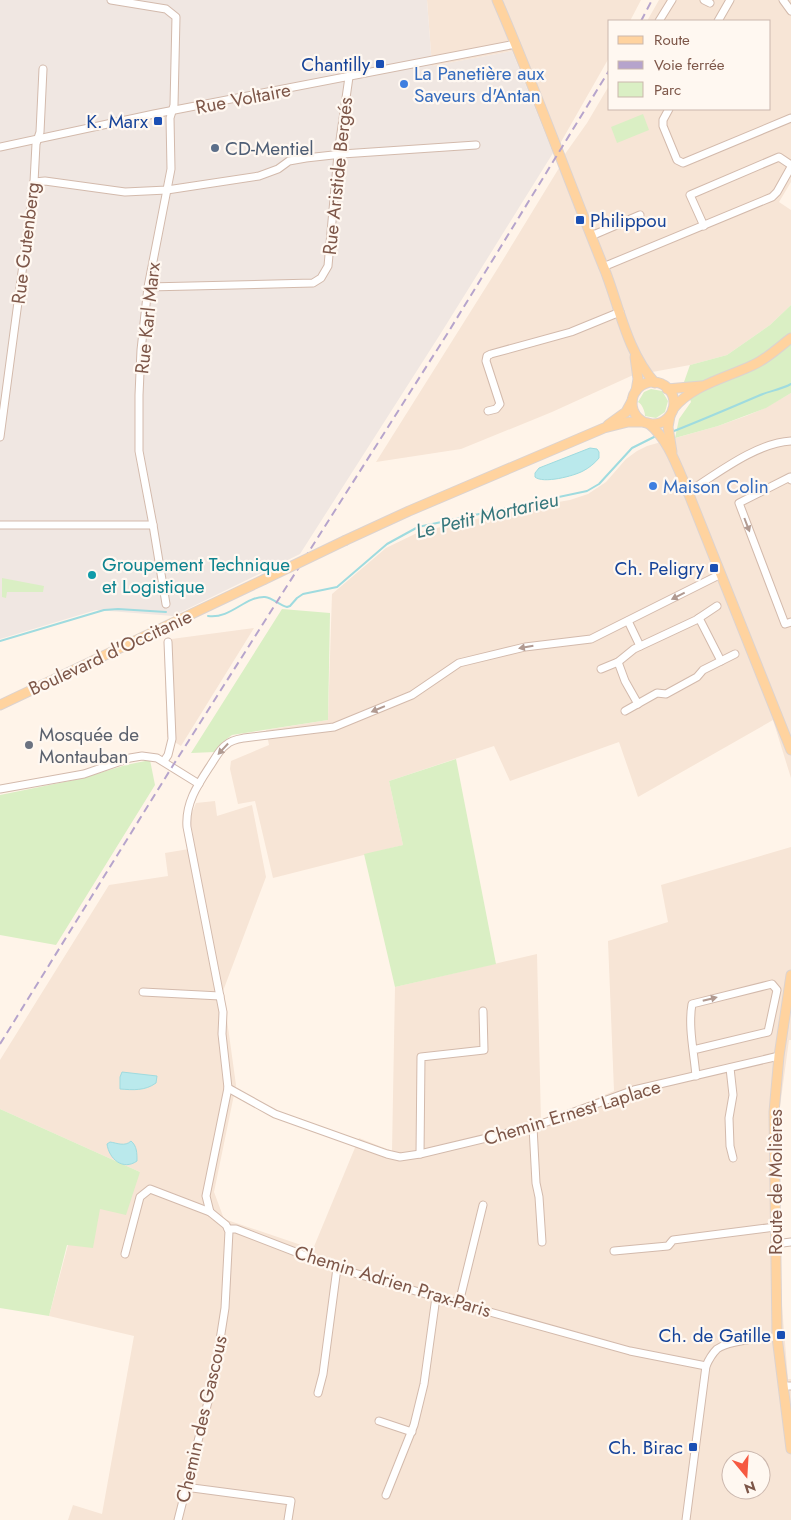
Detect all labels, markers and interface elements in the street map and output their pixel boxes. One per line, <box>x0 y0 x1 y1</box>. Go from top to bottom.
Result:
legend <box>608 20 771 110</box>
text: Route <box>654 29 690 51</box>
place label: Chantilly <box>301 51 371 78</box>
text: Voie ferrée <box>654 54 725 76</box>
marker: Chantilly <box>374 58 386 70</box>
place label: La Panetière aux Saveurs d'Antan <box>414 60 544 109</box>
street label: Rue Voltaire <box>193 76 293 121</box>
marker: La Panetière aux Saveurs d'Antan <box>398 78 410 90</box>
text: Parc <box>654 79 681 101</box>
street label: Rue Aristide Bergés <box>316 96 359 256</box>
place label: K. Marx <box>86 108 148 135</box>
marker: K. Marx <box>152 115 164 127</box>
place label: CD-Mentiel <box>225 135 314 162</box>
marker: CD-Mentiel <box>209 142 221 154</box>
street label: Rue Gutenberg <box>5 180 46 306</box>
place label: Philippou <box>590 207 667 234</box>
marker: Philippou <box>574 214 586 226</box>
street label: Rue Karl Marx <box>128 261 167 375</box>
place label: Maison Colin <box>663 473 769 500</box>
marker: Maison Colin <box>647 480 659 492</box>
water label: Le Petit Mortarieu <box>413 485 561 546</box>
one-way arrow <box>743 518 751 533</box>
place label: Groupement Technique et Logistique <box>102 551 290 600</box>
place label: Ch. Peligry <box>614 555 705 582</box>
marker: Ch. Peligry <box>708 562 720 574</box>
marker: Groupement Technique et Logistique <box>86 569 98 581</box>
one-way arrow <box>671 592 685 600</box>
street label: Boulevard d'Occitanie <box>24 603 197 702</box>
one-way arrow <box>517 644 533 652</box>
one-way arrow <box>371 705 385 713</box>
place label: Mosquée de Montauban <box>39 721 139 770</box>
marker: Mosquée de Montauban <box>23 739 35 751</box>
one-way arrow <box>217 743 229 755</box>
one-way arrow <box>703 995 718 1003</box>
street label: Chemin Ernest Laplace <box>480 1073 664 1152</box>
street label: Route de Molières <box>762 1109 789 1255</box>
street label: Chemin Adrien Prax-Paris <box>291 1239 495 1324</box>
place label: Ch. de Gatille <box>658 1322 771 1349</box>
marker: Ch. de Gatille <box>775 1329 787 1341</box>
street label: Chemin des Gascous <box>169 1333 234 1505</box>
place label: Ch. Birac <box>608 1434 683 1461</box>
marker: Ch. Birac <box>687 1441 699 1453</box>
north arrow <box>721 1450 771 1500</box>
text: N <box>742 1476 758 1499</box>

